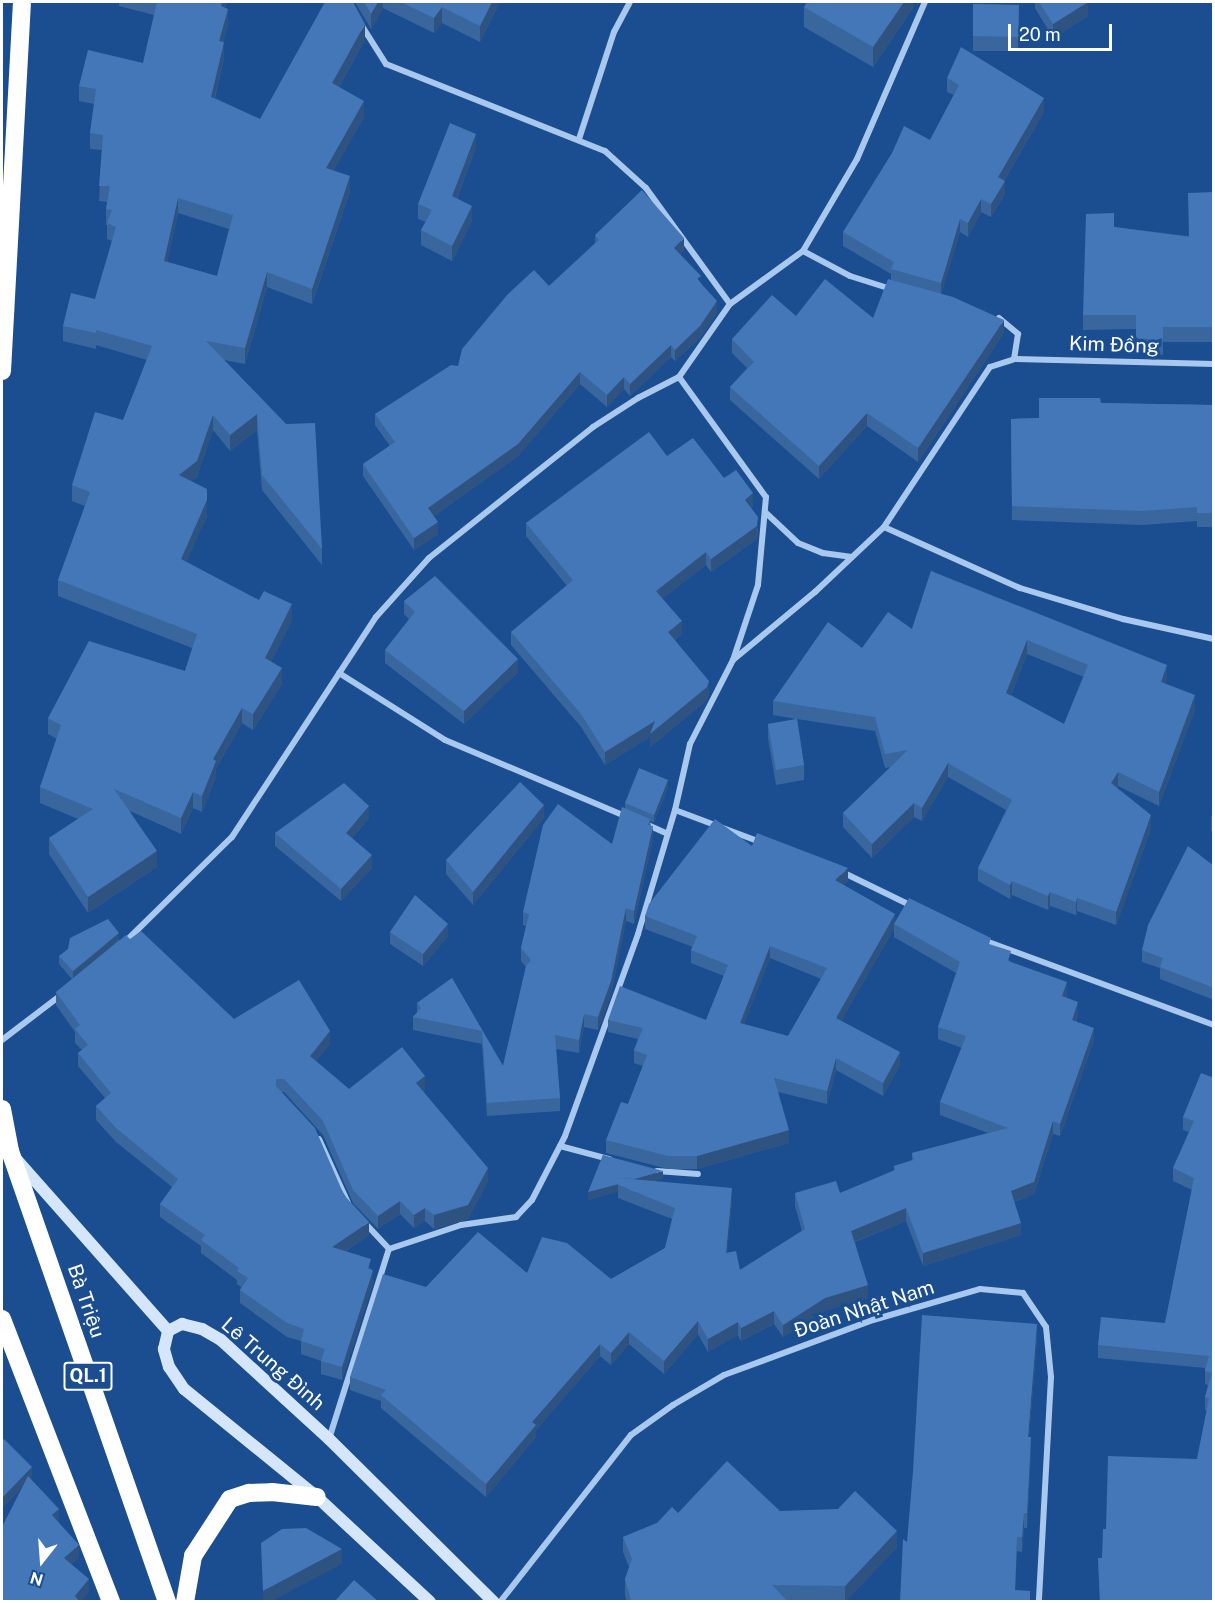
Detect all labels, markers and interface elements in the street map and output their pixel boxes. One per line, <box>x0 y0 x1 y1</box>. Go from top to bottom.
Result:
scale bar <box>1011 12 1114 50</box>
text: 20 m <box>1019 24 1061 45</box>
street label: Kim Đồng <box>1068 331 1160 359</box>
street label: Bà Triệu <box>62 1261 110 1341</box>
street label: Đoàn Nhật Nam <box>791 1275 937 1343</box>
street label: Lê Trung Đình <box>216 1313 330 1415</box>
road number: QL.1 <box>62 1361 113 1391</box>
north arrow <box>12 1531 72 1591</box>
text: N <box>28 1568 45 1590</box>

